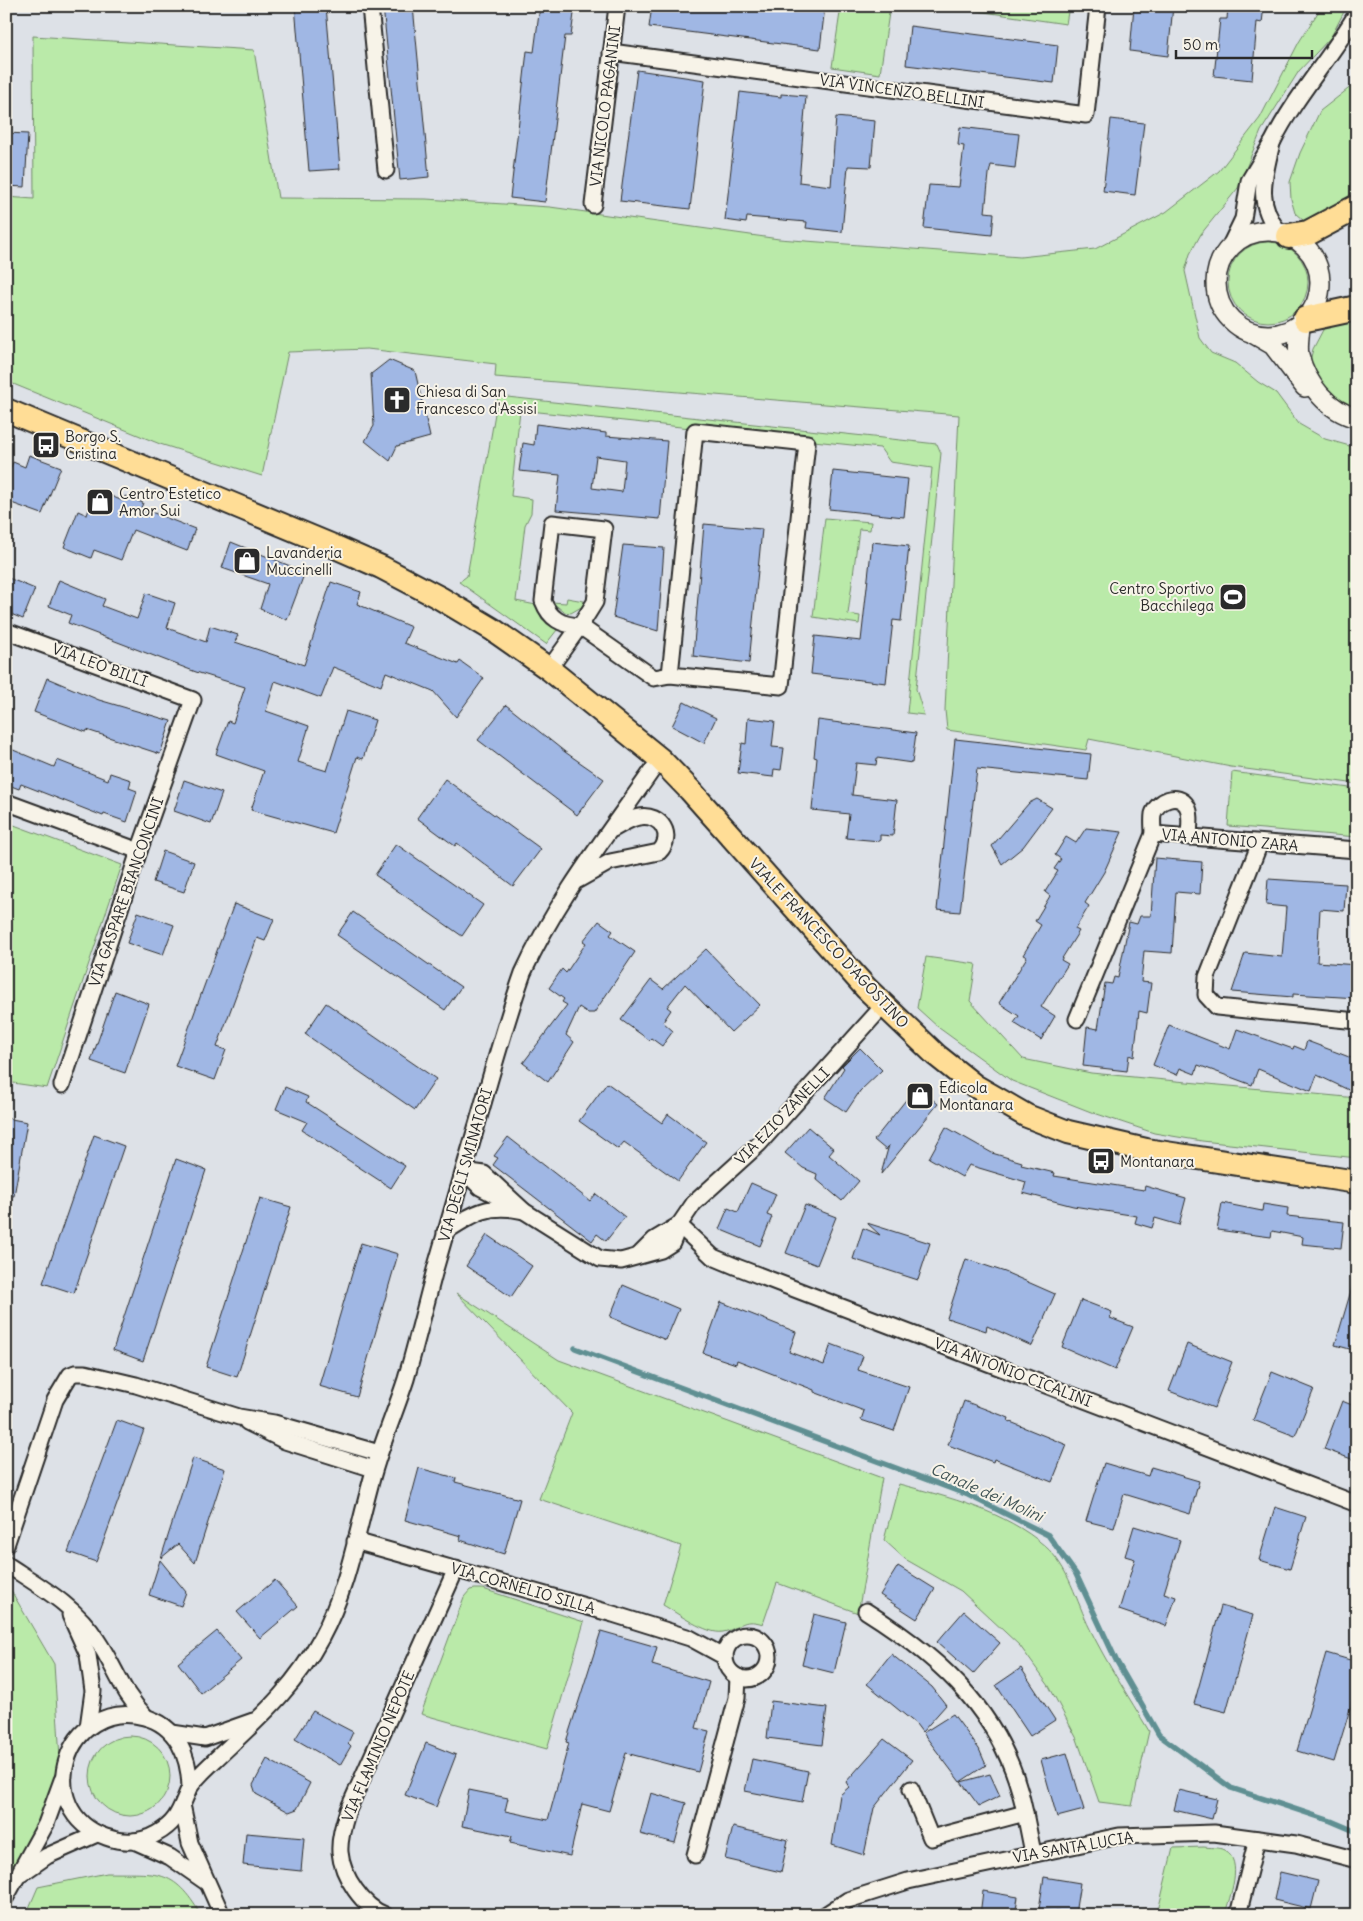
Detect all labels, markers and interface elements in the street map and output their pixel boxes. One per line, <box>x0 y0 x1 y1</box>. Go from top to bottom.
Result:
street label: VIA NICOLO PAGANINI <box>586 24 624 188</box>
scale bar <box>1176 28 1312 60</box>
text: 50 m <box>1183 35 1218 54</box>
street label: VIA VINCENZO BELLINI <box>818 70 986 112</box>
place label: Chiesa di San Francesco d'Assisi <box>416 382 537 418</box>
church icon: Chiesa di San Francesco d'Assisi <box>382 385 412 415</box>
place label: Borgo S. Cristina <box>65 427 121 463</box>
bus stop icon: Borgo S. Cristina <box>31 430 61 460</box>
place label: Centro Estetico Amor Sui <box>119 484 221 520</box>
shop icon: Centro Estetico Amor Sui <box>85 487 115 517</box>
place label: Lavanderia Muccinelli <box>266 543 342 579</box>
shop icon: Lavanderia Muccinelli <box>232 546 262 576</box>
place label: Centro Sportivo Bacchilega <box>1109 579 1214 615</box>
sports icon: Centro Sportivo Bacchilega <box>1218 582 1248 612</box>
street label: VIA LEO BILLI <box>50 639 150 691</box>
street label: VIA GASPARE BIANCONCINI <box>85 795 167 989</box>
street label: VIA ANTONIO ZARA <box>1161 825 1300 855</box>
street label: VIALE FRANCESCO D'AGOSTINO <box>745 854 913 1032</box>
street label: VIA EZIO ZANELLI <box>731 1063 833 1169</box>
place label: Edicola Montanara <box>939 1078 1014 1114</box>
shop icon: Edicola Montanara <box>905 1081 935 1111</box>
street label: VIA DEGLI SMINATORI <box>434 1086 496 1244</box>
bus stop icon: Montanara <box>1086 1146 1116 1176</box>
place label: Montanara <box>1120 1152 1195 1171</box>
street label: VIA ANTONIO CICALINI <box>932 1333 1094 1411</box>
water label: Canale dei Molini <box>928 1458 1049 1527</box>
street label: VIA CORNELIO SILLA <box>449 1558 598 1618</box>
street label: VIA FLAMINIO NEPOTE <box>338 1668 418 1824</box>
street label: VIA SANTA LUCIA <box>1011 1827 1135 1867</box>

